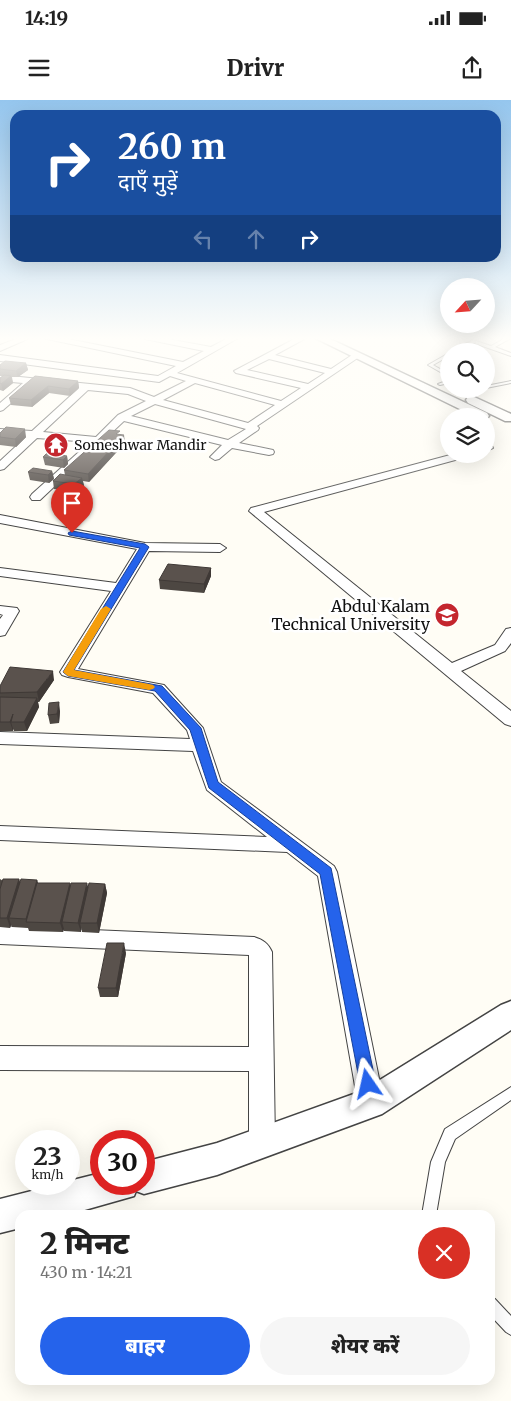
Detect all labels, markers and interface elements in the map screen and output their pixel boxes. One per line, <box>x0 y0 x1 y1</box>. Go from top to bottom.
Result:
text: 14:19 <box>25 6 68 30</box>
icon: menu <box>25 54 53 82</box>
text: Drivr <box>227 54 284 82</box>
icon: share <box>458 54 486 82</box>
text: 260 m <box>118 125 226 169</box>
icon: right <box>35 130 100 195</box>
text: दाएँ मुड़ें <box>118 168 178 196</box>
icon: left <box>189 225 217 253</box>
icon: ahead <box>242 225 270 253</box>
icon: right <box>295 225 323 253</box>
north arrow <box>440 278 495 332</box>
map controls <box>440 278 495 463</box>
button: search <box>440 343 495 398</box>
button: layers <box>440 408 495 463</box>
temple icon: Someshwar Mandir <box>43 432 69 458</box>
place label: Someshwar Mandir <box>74 436 206 454</box>
pin <box>51 482 93 533</box>
icon: arrive <box>58 489 86 517</box>
place label: Abdul Kalam Technical University <box>272 596 431 634</box>
school or university icon: Abdul Kalam Technical University <box>434 602 460 628</box>
position arrow <box>341 1057 393 1109</box>
speed limit sign: 30 <box>90 1130 155 1195</box>
text: 23 <box>33 1140 62 1172</box>
text: km/h <box>32 1167 63 1182</box>
text: 2 मिनट <box>40 1224 129 1262</box>
button: close <box>418 1227 470 1279</box>
text: 430 m · 14:21 <box>40 1262 132 1282</box>
button: बाहर <box>40 1317 250 1375</box>
button: शेयर करें <box>260 1317 470 1375</box>

